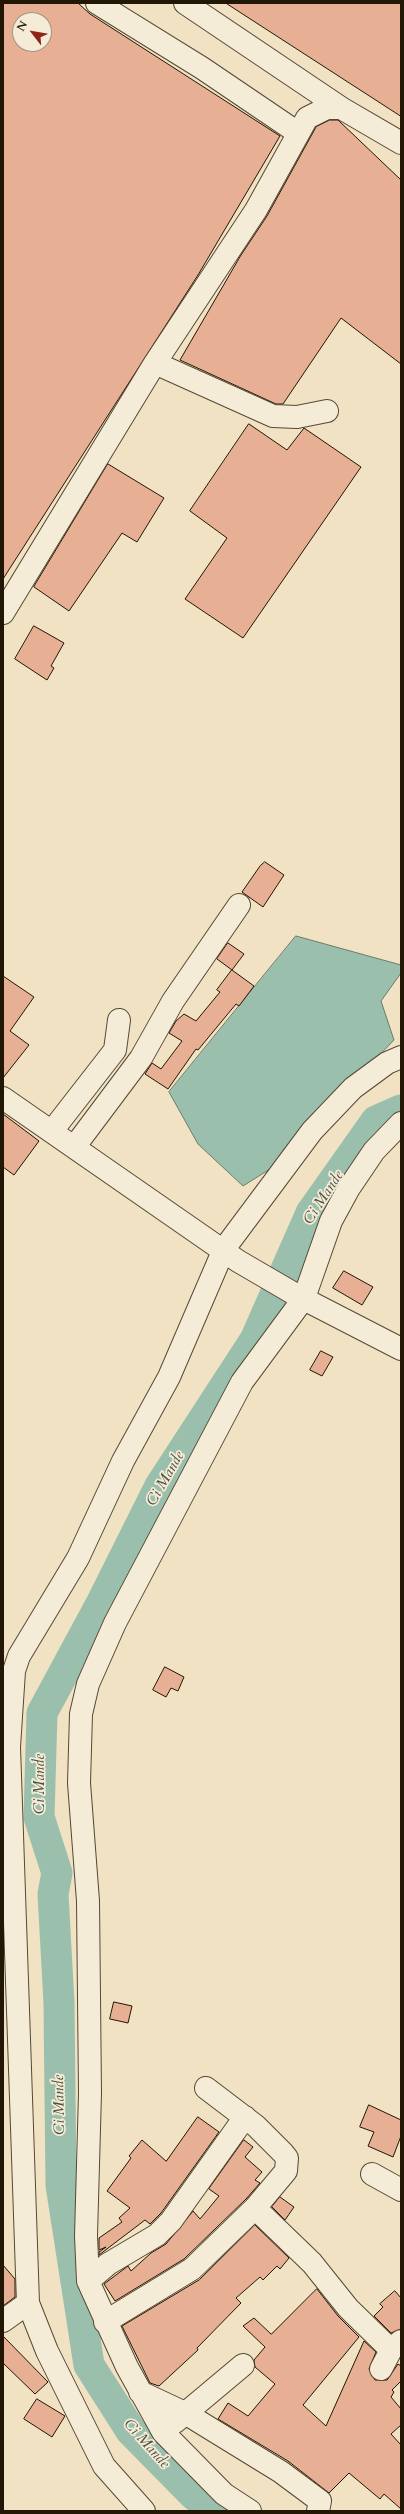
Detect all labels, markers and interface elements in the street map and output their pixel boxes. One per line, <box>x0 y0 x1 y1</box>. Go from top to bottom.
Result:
north arrow <box>12 12 52 52</box>
text: N <box>13 18 31 34</box>
water label: Ci Mande <box>300 1168 348 1228</box>
water label: Ci Mande <box>143 1448 189 1510</box>
water label: Ci Mande <box>32 1754 50 1814</box>
water label: Ci Mande <box>50 2075 70 2135</box>
water label: Ci Mande <box>119 2416 173 2472</box>

